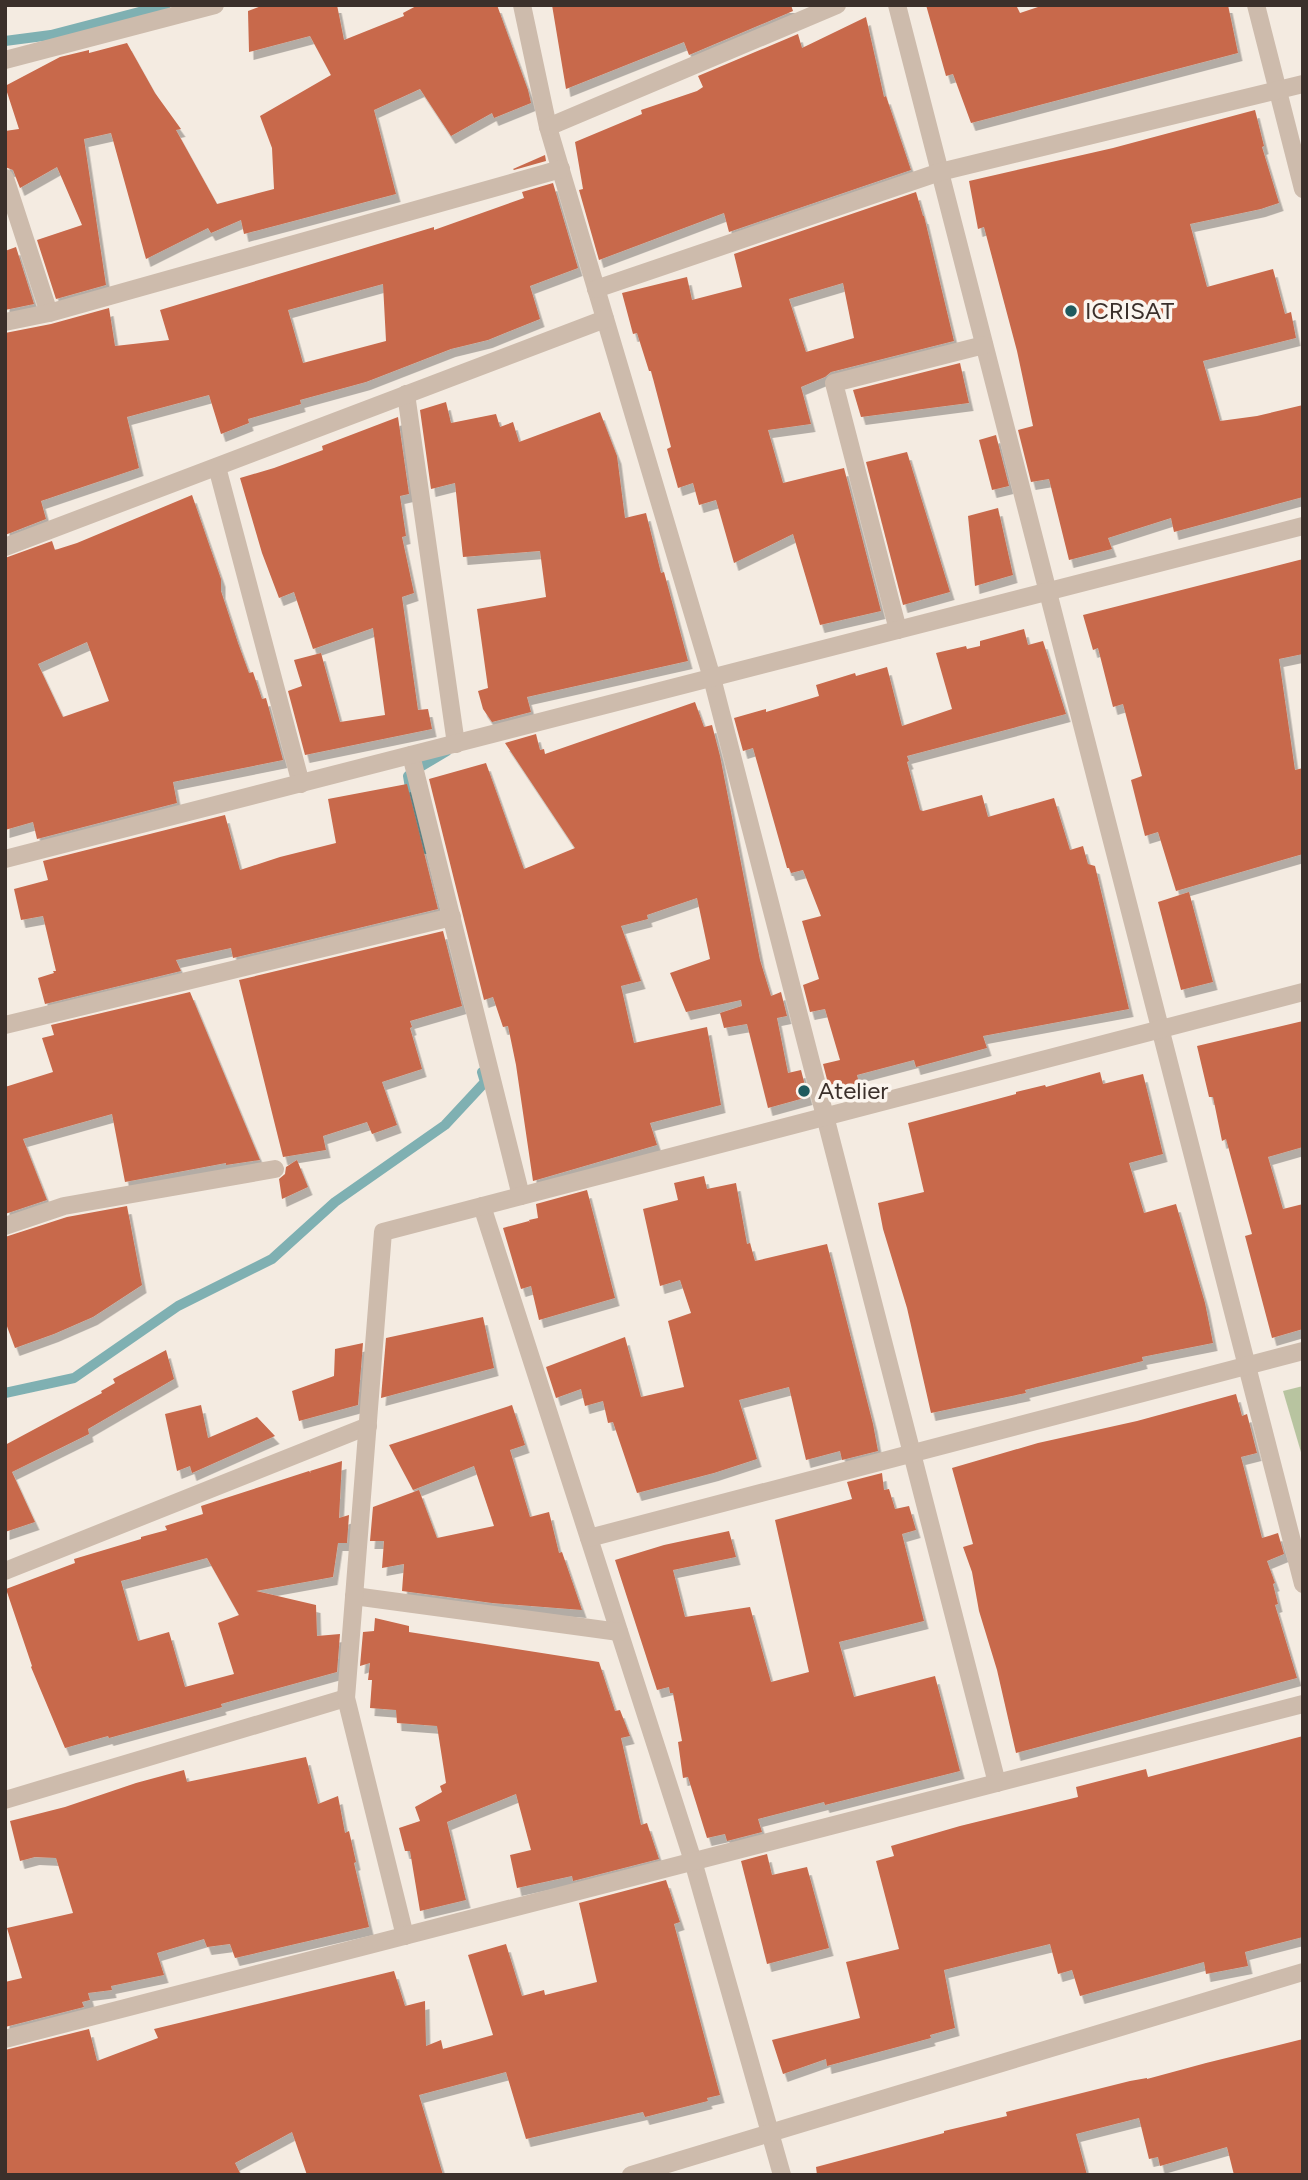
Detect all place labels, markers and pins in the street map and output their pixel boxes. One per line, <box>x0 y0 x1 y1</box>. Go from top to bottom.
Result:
place label: ICRISAT <box>1085 296 1174 325</box>
marker: ICRISAT <box>1063 303 1079 319</box>
place label: Atelier <box>818 1076 888 1105</box>
marker: Atelier <box>796 1083 812 1099</box>

